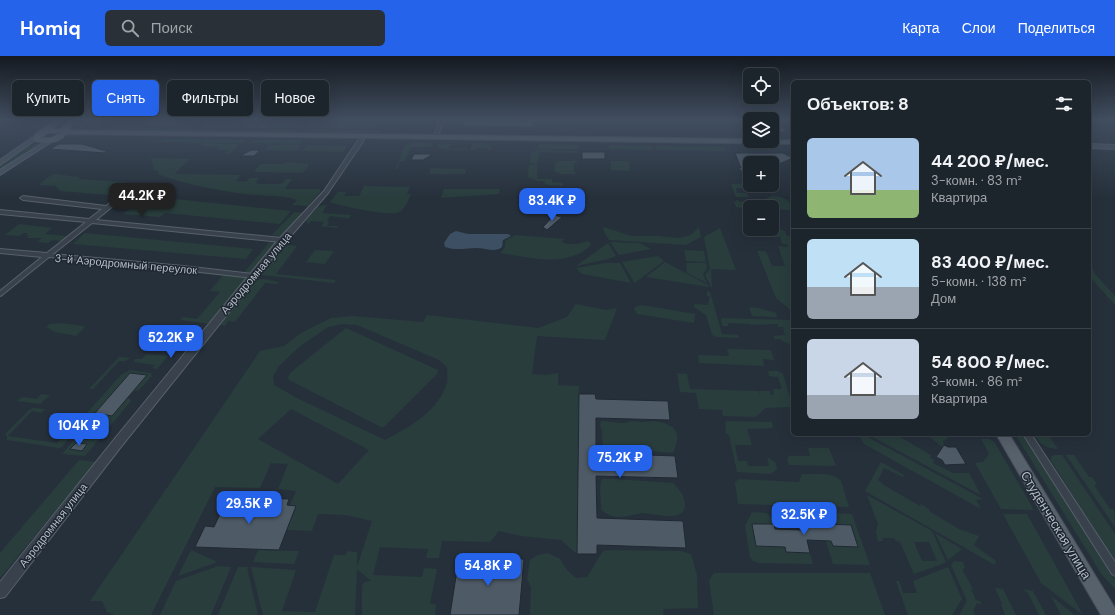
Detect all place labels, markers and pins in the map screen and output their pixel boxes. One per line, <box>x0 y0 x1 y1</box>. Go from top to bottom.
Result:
pin: 44.2K ₽ <box>105 183 179 217</box>
pin: 83.4K ₽ <box>515 188 589 222</box>
pin: 52.2K ₽ <box>134 325 208 359</box>
pin: 104K ₽ <box>46 413 112 447</box>
pin: 75.2K ₽ <box>583 445 657 479</box>
pin: 29.5K ₽ <box>212 491 286 525</box>
pin: 32.5K ₽ <box>767 502 841 536</box>
pin: 54.8K ₽ <box>451 553 525 587</box>

